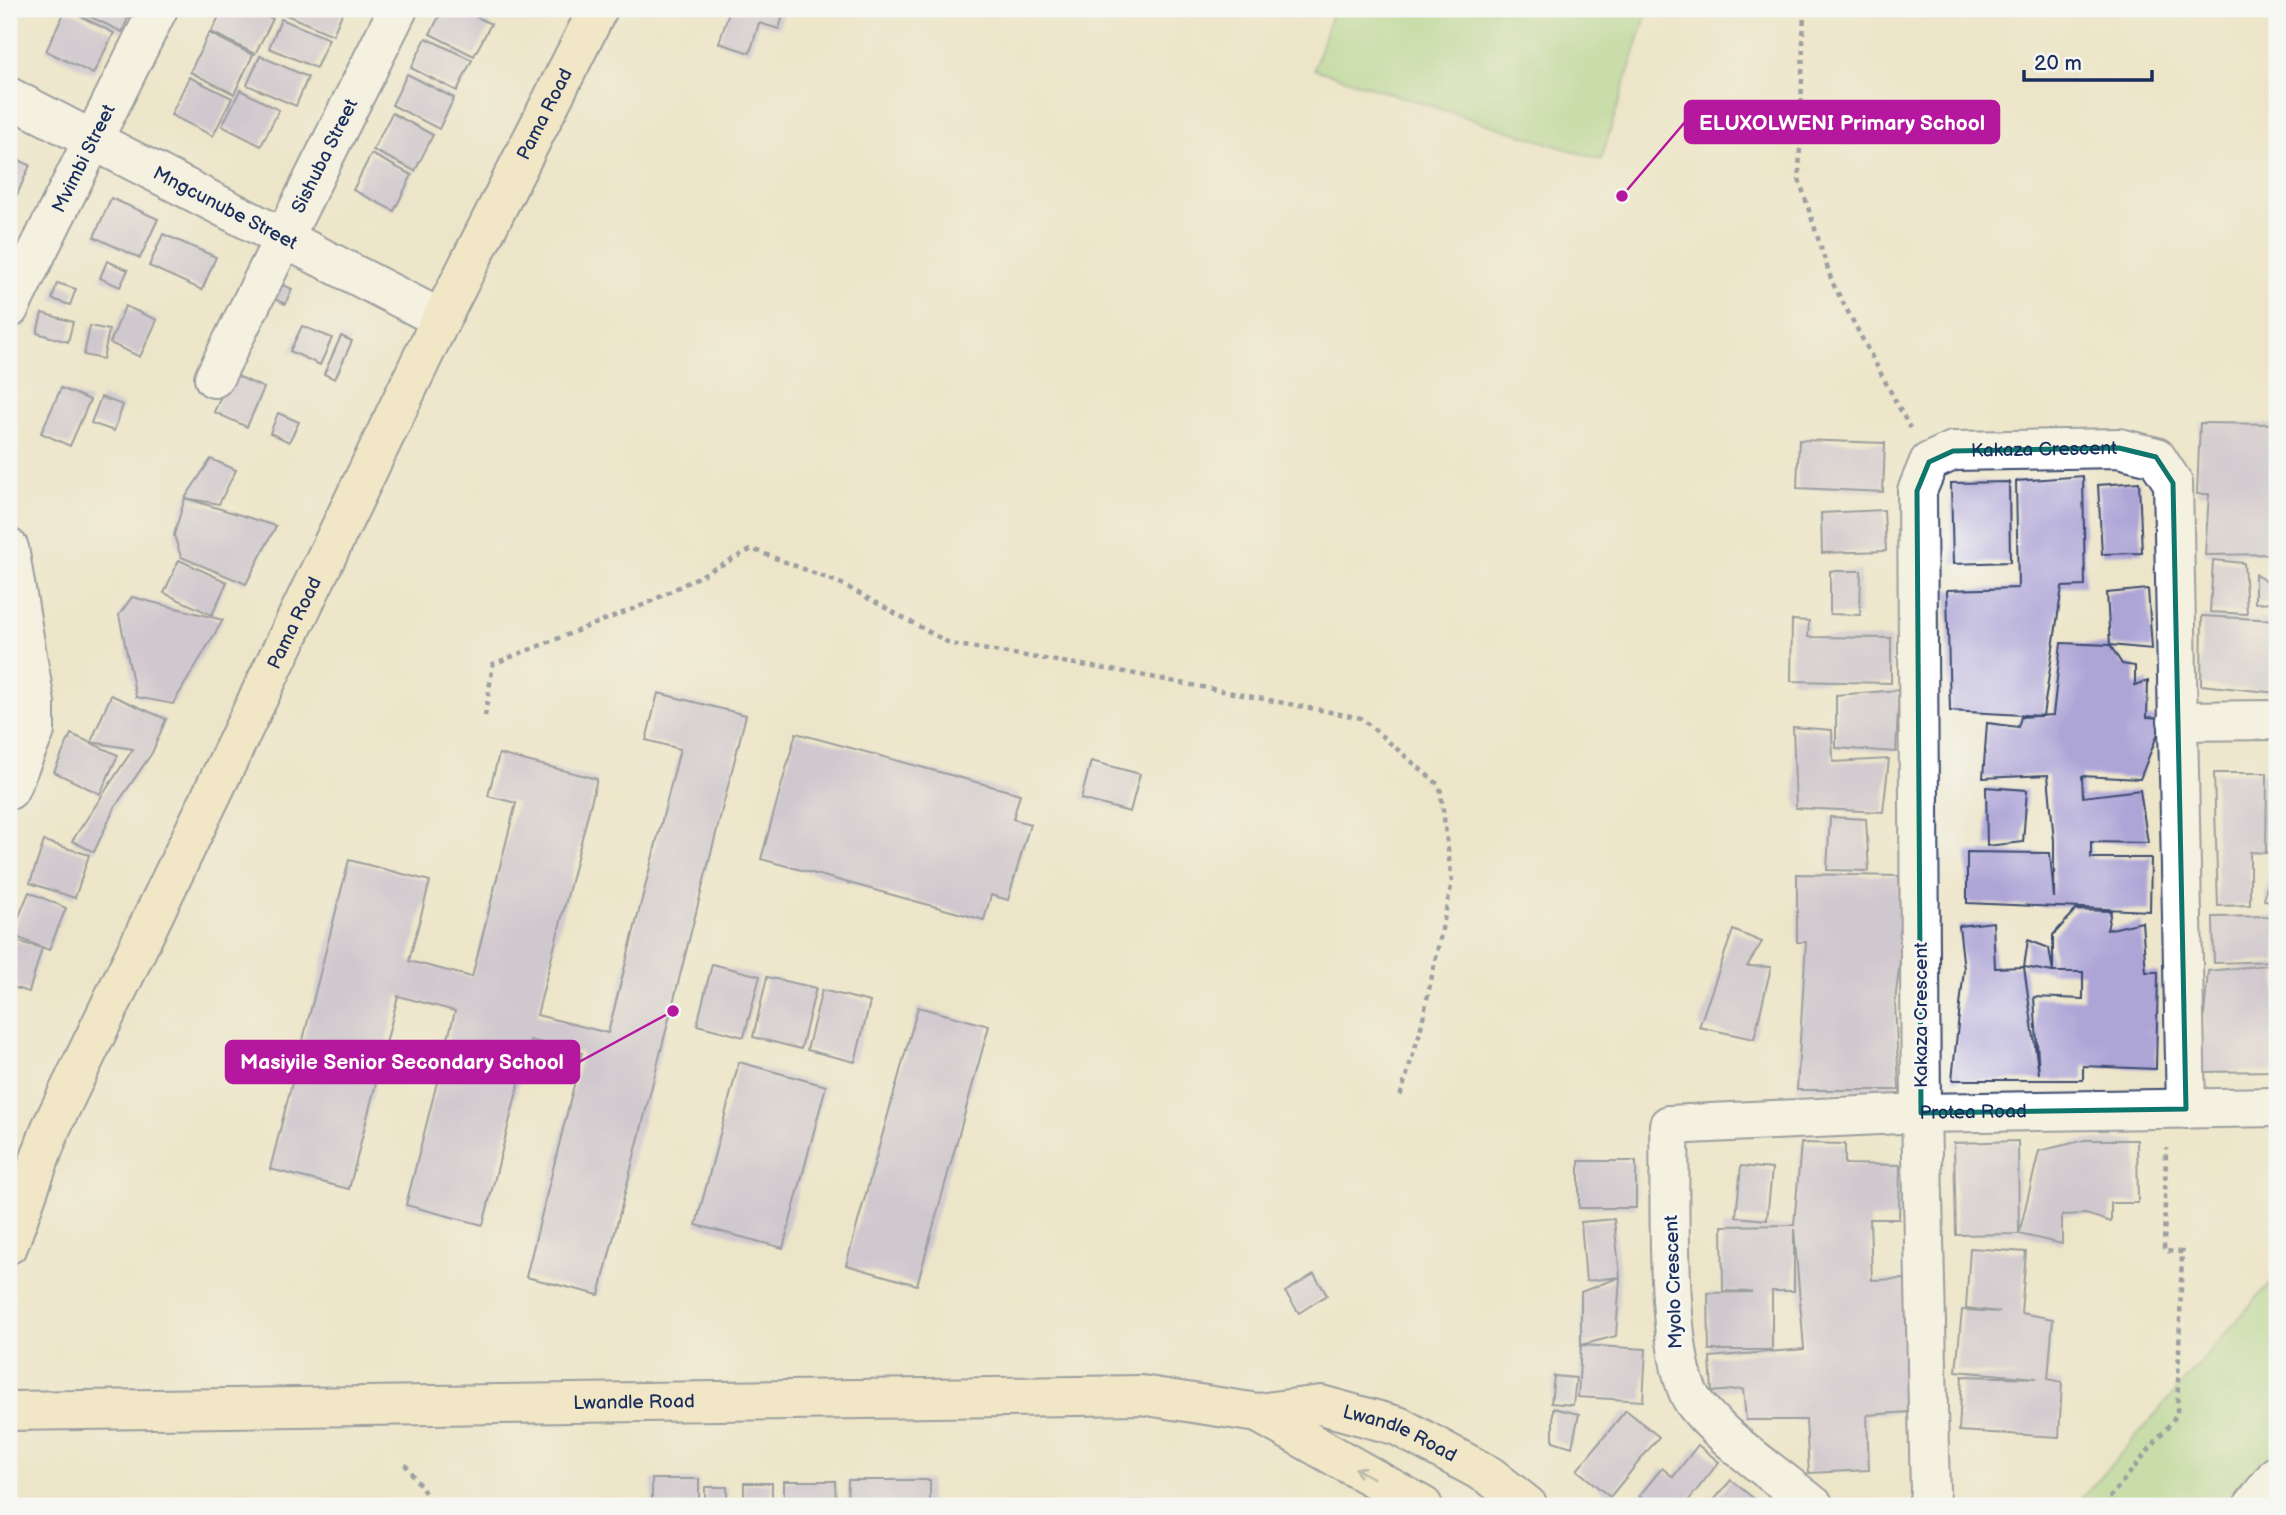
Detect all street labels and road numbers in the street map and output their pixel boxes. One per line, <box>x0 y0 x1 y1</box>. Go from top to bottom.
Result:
street label: Pama Road <box>512 65 577 164</box>
street label: Sishuba Street <box>287 95 363 217</box>
street label: Mvimbi Street <box>47 100 120 217</box>
street label: Mngcunube Street <box>149 161 301 255</box>
street label: Kakaza Crescent <box>1971 437 2117 462</box>
street label: Pama Road <box>262 573 326 673</box>
street label: Kakaza Crescent <box>1910 942 1933 1088</box>
street label: Protea Road <box>1919 1100 2027 1125</box>
street label: Myolo Crescent <box>1660 1215 1688 1349</box>
street label: Lwandle Road <box>573 1390 695 1415</box>
street label: Lwandle Road <box>1340 1400 1461 1467</box>

